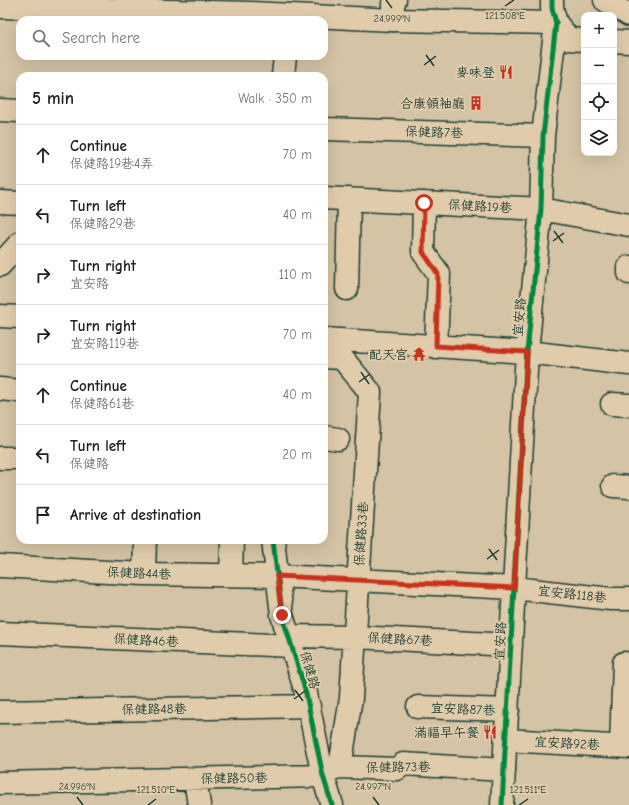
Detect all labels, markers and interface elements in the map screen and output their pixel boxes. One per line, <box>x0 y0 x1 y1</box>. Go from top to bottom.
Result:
text: 121.508°E <box>485 10 525 22</box>
map controls <box>581 12 617 156</box>
button: + <box>581 12 617 48</box>
text: 24.999°N <box>374 13 410 25</box>
search box <box>16 16 328 60</box>
icon: search <box>30 27 52 49</box>
text: Search here <box>62 29 140 47</box>
button: − <box>581 48 617 84</box>
restaurant icon: 麥味登 <box>498 64 514 80</box>
place label: 麥味登 <box>456 65 495 80</box>
button: locate <box>581 84 617 120</box>
text: 5 min <box>32 89 74 108</box>
text: Walk · 350 m <box>238 91 312 106</box>
building icon: 合康領袖廳 <box>468 95 484 111</box>
place label: 合康領袖廳 <box>400 96 465 111</box>
button: layers <box>581 120 617 156</box>
street label: 保健路7巷 <box>405 123 463 141</box>
text: Continue <box>70 137 127 155</box>
icon: ahead <box>32 144 54 166</box>
text: 70 m <box>283 147 312 162</box>
text: 保健路19巷4弄 <box>70 156 153 171</box>
route start <box>415 194 433 212</box>
text: Turn left <box>70 197 126 215</box>
street label: 保健路19巷 <box>448 197 512 215</box>
icon: left <box>32 204 54 226</box>
text: 40 m <box>283 207 312 222</box>
text: 保健路29巷 <box>70 216 136 231</box>
text: Turn right <box>70 257 136 275</box>
icon: right <box>32 264 54 286</box>
text: 110 m <box>279 267 312 282</box>
text: 宜安路 <box>70 276 109 291</box>
street label: 宜安路 <box>510 297 528 337</box>
text: Turn right <box>70 317 136 335</box>
icon: right <box>32 324 54 346</box>
text: 70 m <box>283 327 312 342</box>
text: 宜安路119巷 <box>70 336 139 351</box>
temple icon: 配天宮 <box>411 346 427 362</box>
place label: 配天宮 <box>369 347 408 362</box>
text: Continue <box>70 377 127 395</box>
icon: ahead <box>32 384 54 406</box>
text: 40 m <box>283 387 312 402</box>
text: 保健路61巷 <box>70 396 134 411</box>
text: Turn left <box>70 437 126 455</box>
icon: left <box>32 444 54 466</box>
text: 20 m <box>282 447 312 462</box>
text: 保健路 <box>70 456 109 471</box>
street label: 保健路33巷 <box>351 501 371 567</box>
icon: arrive <box>32 504 54 526</box>
text: Arrive at destination <box>70 506 201 524</box>
street label: 保健路44巷 <box>106 564 172 582</box>
street label: 宜安路118巷 <box>537 583 607 605</box>
route end <box>273 606 291 624</box>
street label: 宜安路 <box>491 621 509 661</box>
street label: 保健路67巷 <box>367 630 433 648</box>
street label: 保健路46巷 <box>113 631 179 649</box>
street label: 保健路 <box>297 649 323 691</box>
street label: 宜安路87巷 <box>430 700 496 718</box>
street label: 保健路48巷 <box>121 701 187 717</box>
restaurant icon: 滿福早午餐 <box>482 724 498 740</box>
place label: 滿福早午餐 <box>414 725 479 740</box>
street label: 宜安路92巷 <box>534 734 600 752</box>
street label: 保健路73巷 <box>366 759 430 775</box>
street label: 保健路50巷 <box>200 770 268 786</box>
text: 24.996°N <box>59 781 95 793</box>
text: 24.997°N <box>355 781 391 793</box>
text: 121.510°E <box>137 784 175 796</box>
text: 121.511°E <box>510 784 546 796</box>

